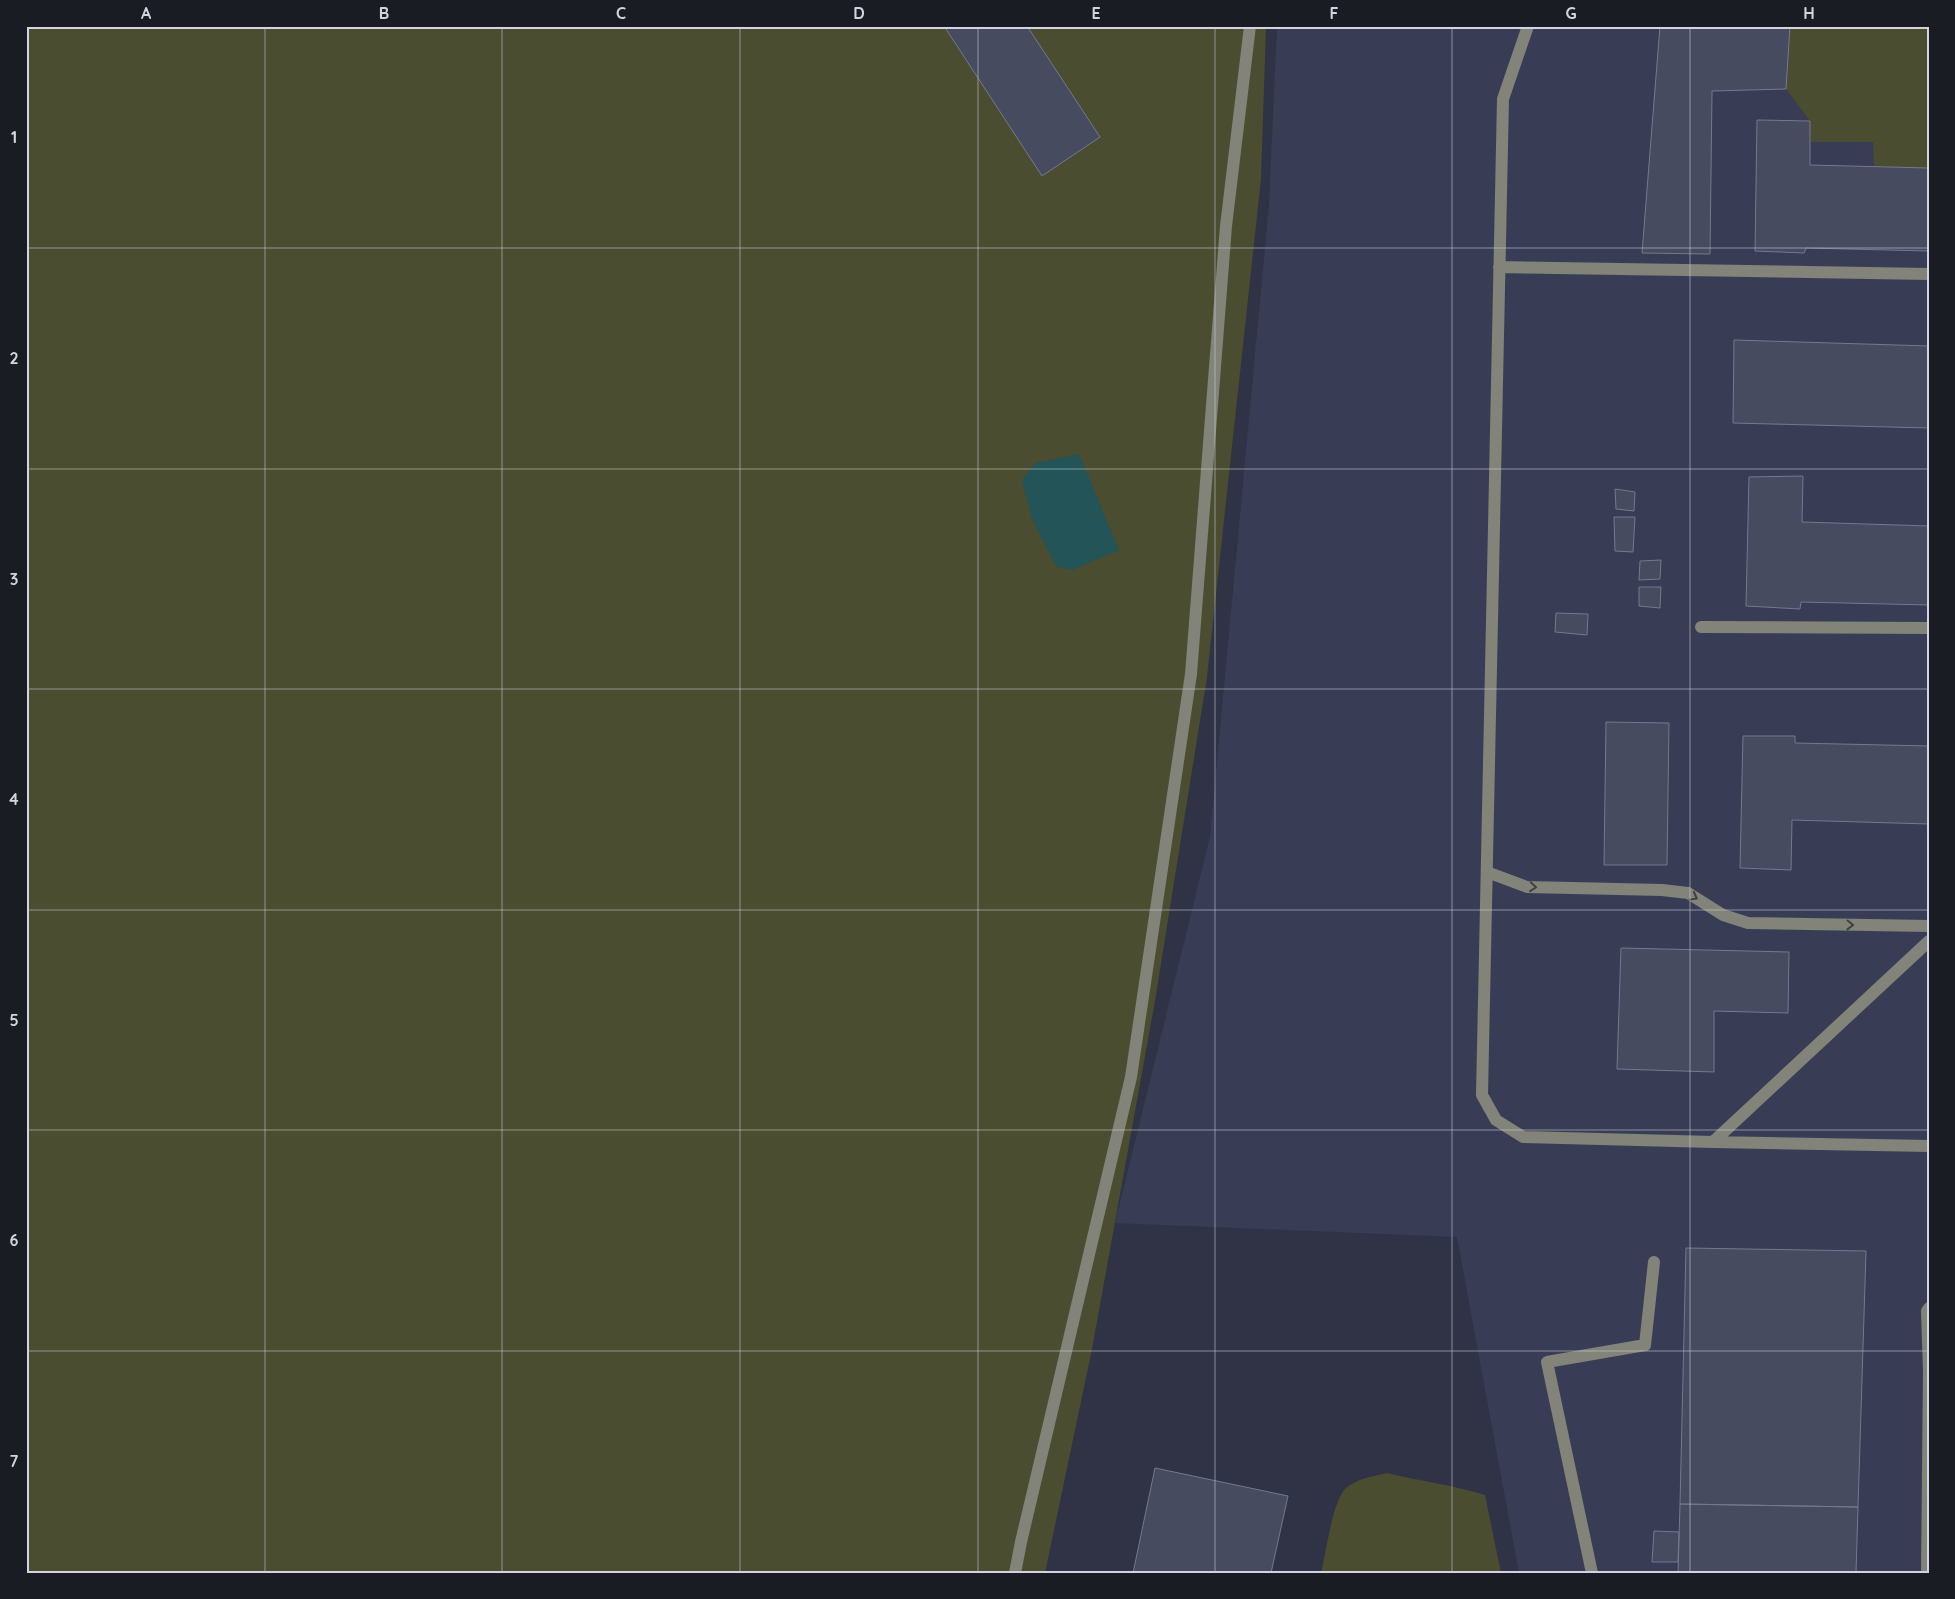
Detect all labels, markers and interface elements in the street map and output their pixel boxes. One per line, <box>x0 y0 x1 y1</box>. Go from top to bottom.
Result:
text: A <box>141 3 152 23</box>
text: B <box>379 3 389 23</box>
text: C <box>616 3 626 23</box>
text: D <box>853 3 865 23</box>
text: E <box>1091 3 1101 23</box>
text: F <box>1330 3 1339 23</box>
text: G <box>1565 3 1577 23</box>
text: H <box>1803 3 1815 23</box>
text: 1 <box>11 127 17 147</box>
text: 2 <box>9 348 19 368</box>
text: 3 <box>10 569 18 589</box>
text: 4 <box>9 789 19 809</box>
one-way arrow <box>1529 881 1537 892</box>
one-way arrow <box>1688 891 1697 901</box>
one-way arrow <box>1846 920 1854 930</box>
text: 5 <box>9 1010 19 1030</box>
text: 6 <box>10 1230 19 1250</box>
text: 7 <box>10 1451 19 1471</box>

